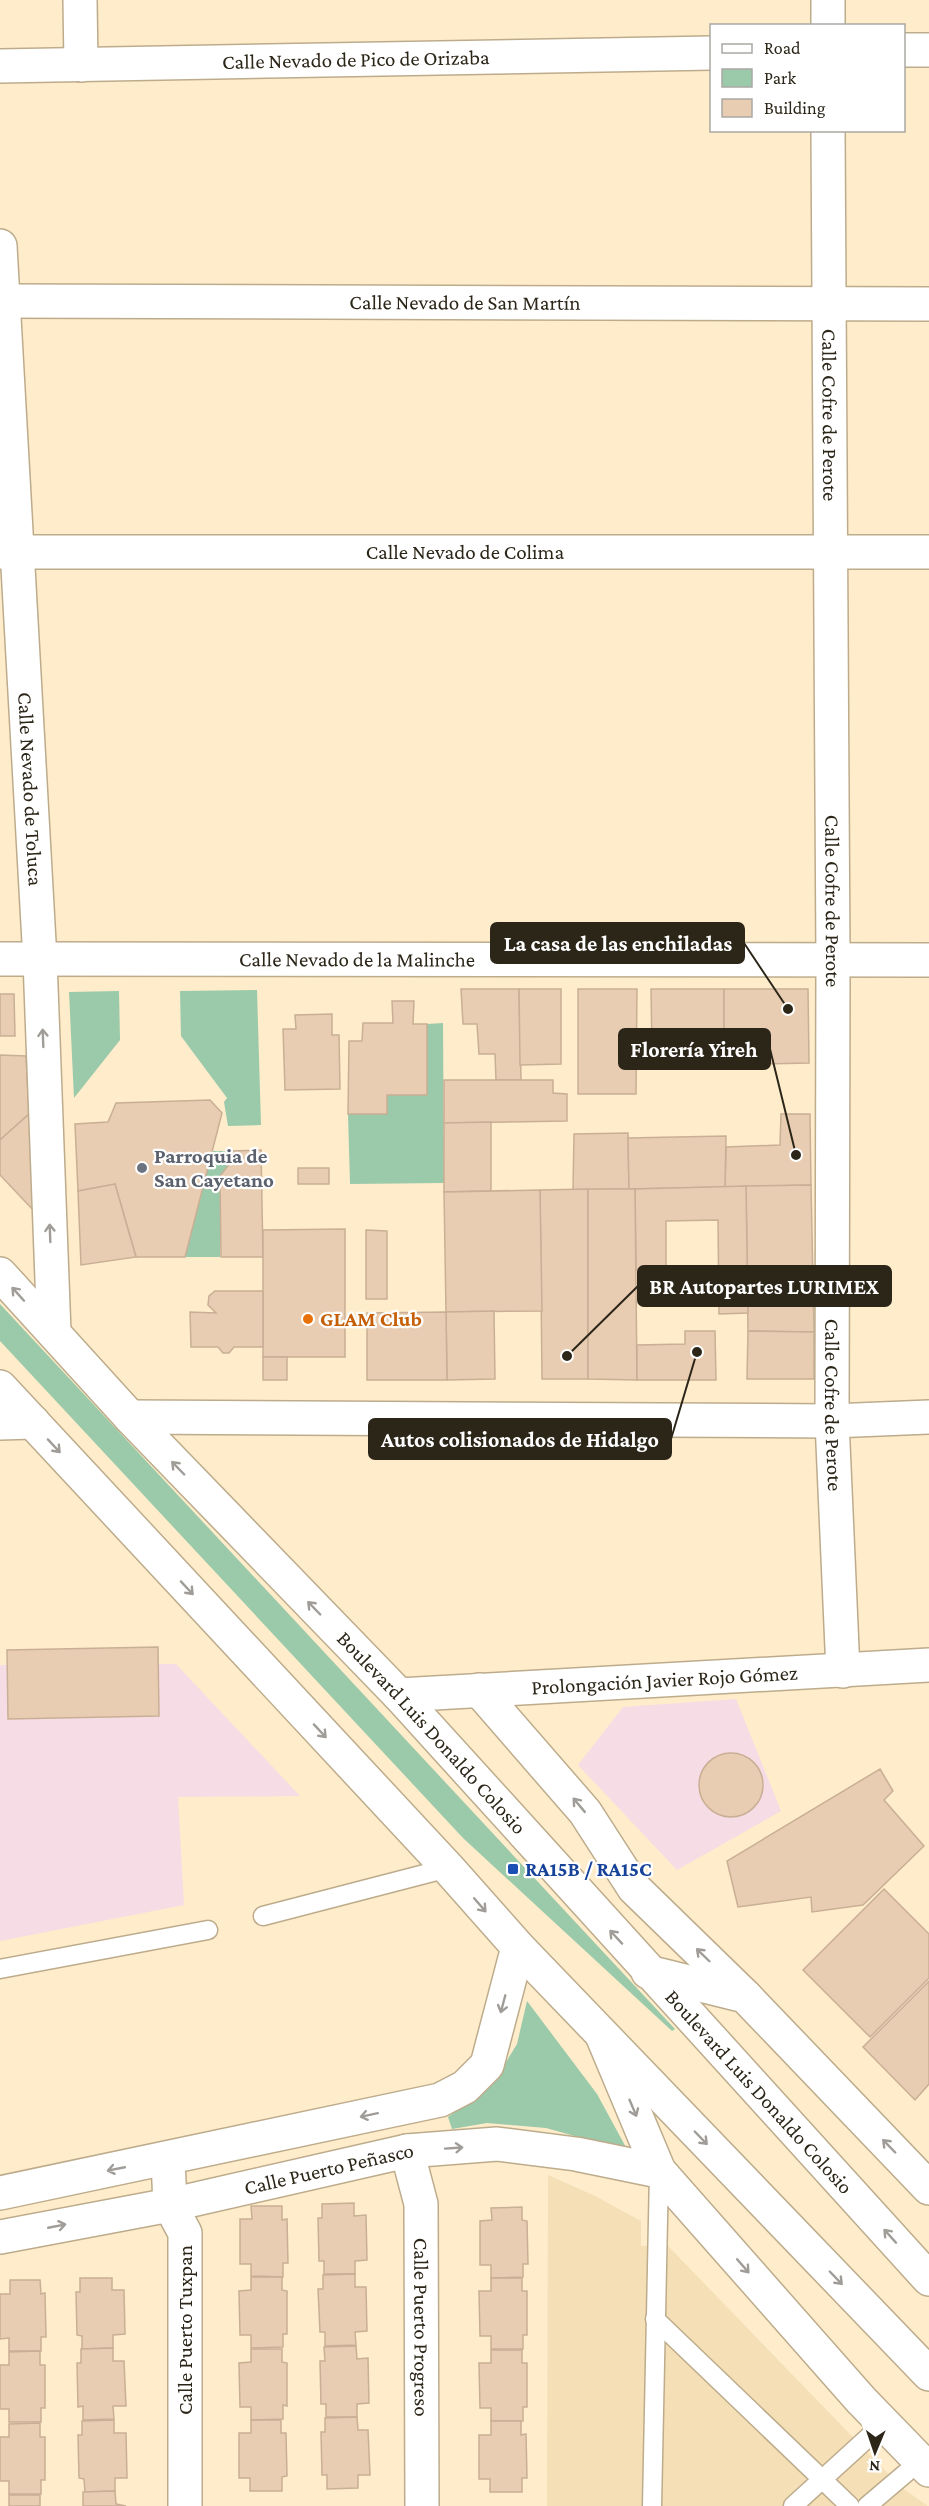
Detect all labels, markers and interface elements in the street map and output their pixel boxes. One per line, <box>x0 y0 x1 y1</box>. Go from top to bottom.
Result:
legend <box>710 24 905 132</box>
text: Road <box>764 38 801 58</box>
street label: Calle Nevado de Pico de Orizaba <box>222 45 490 74</box>
text: Park <box>764 68 796 88</box>
text: Building <box>764 98 826 118</box>
street label: Calle Nevado de San Martín <box>349 290 581 315</box>
street label: Calle Cofre de Perote <box>817 329 842 501</box>
street label: Calle Nevado de Colima <box>366 540 564 564</box>
street label: Calle Nevado de Toluca <box>13 692 48 887</box>
street label: Calle Cofre de Perote <box>820 815 845 987</box>
callout: La casa de las enchiladas <box>491 923 744 963</box>
text: La casa de las enchiladas <box>504 931 732 956</box>
street label: Calle Nevado de la Malinche <box>239 947 475 972</box>
one-way arrow <box>37 1029 48 1049</box>
callout: Florería Yireh <box>619 1029 770 1069</box>
text: Florería Yireh <box>630 1037 758 1062</box>
place label: Parroquia de San Cayetano <box>154 1144 274 1192</box>
marker: Parroquia de San Cayetano <box>135 1161 149 1175</box>
one-way arrow <box>45 1224 56 1243</box>
callout: BR Autopartes LURIMEX <box>638 1266 891 1306</box>
text: BR Autopartes LURIMEX <box>649 1274 880 1299</box>
one-way arrow <box>11 1286 25 1301</box>
place label: GLAM Club <box>320 1307 422 1331</box>
marker: GLAM Club <box>301 1312 315 1326</box>
street label: Calle Cofre de Perote <box>820 1319 847 1492</box>
callout: Autos colisionados de Hidalgo <box>369 1419 671 1459</box>
text: Autos colisionados de Hidalgo <box>380 1427 659 1452</box>
one-way arrow <box>47 1438 61 1453</box>
one-way arrow <box>171 1460 186 1475</box>
one-way arrow <box>180 1581 194 1596</box>
one-way arrow <box>307 1600 321 1615</box>
street label: Boulevard Luis Donaldo Colosio <box>332 1626 531 1839</box>
street label: Prolongación Javier Rojo Gómez <box>531 1660 798 1699</box>
one-way arrow <box>313 1723 327 1738</box>
one-way arrow <box>572 1798 586 1813</box>
place label: RA15B / RA15C <box>525 1857 652 1881</box>
marker: RA15B / RA15C <box>506 1862 520 1876</box>
one-way arrow <box>474 1897 487 1913</box>
one-way arrow <box>609 1930 623 1945</box>
one-way arrow <box>695 1947 710 1962</box>
street label: Boulevard Luis Donaldo Colosio <box>660 1985 858 2199</box>
one-way arrow <box>497 1994 509 2013</box>
one-way arrow <box>628 2099 639 2117</box>
one-way arrow <box>359 2110 379 2121</box>
one-way arrow <box>693 2130 708 2145</box>
one-way arrow <box>881 2138 896 2153</box>
street label: Calle Puerto Peñasco <box>242 2139 415 2200</box>
one-way arrow <box>444 2142 464 2153</box>
one-way arrow <box>107 2164 127 2175</box>
one-way arrow <box>47 2220 67 2231</box>
one-way arrow <box>883 2229 897 2244</box>
street label: Calle Puerto Progreso <box>409 2238 434 2417</box>
street label: Calle Puerto Tuxpan <box>173 2245 197 2415</box>
one-way arrow <box>737 2258 750 2274</box>
one-way arrow <box>829 2270 843 2285</box>
north arrow <box>845 2422 905 2482</box>
text: N <box>869 2458 880 2475</box>

